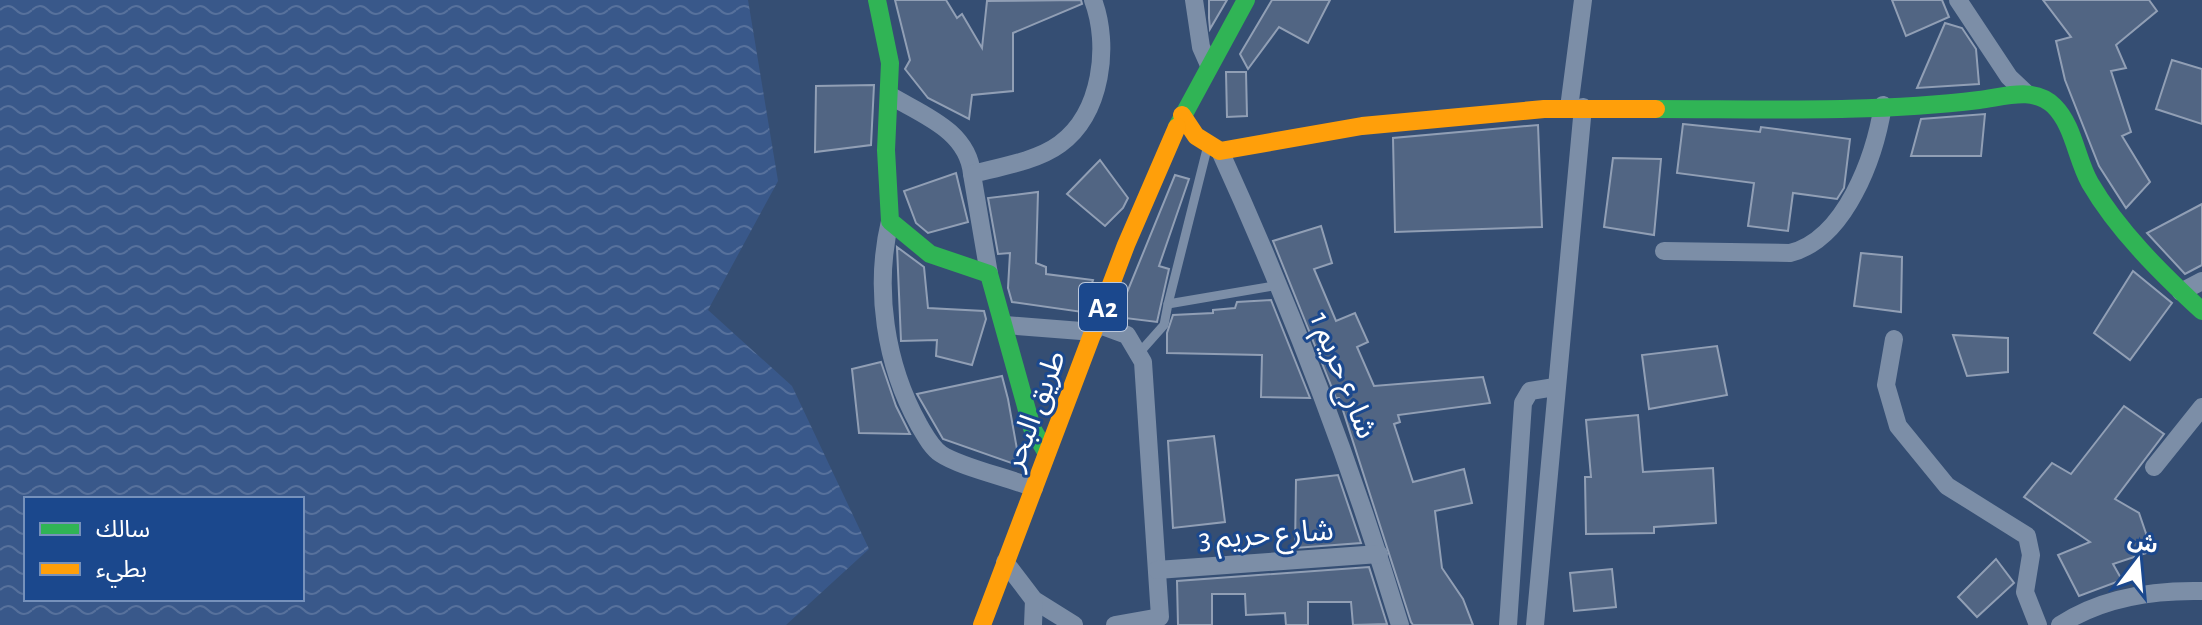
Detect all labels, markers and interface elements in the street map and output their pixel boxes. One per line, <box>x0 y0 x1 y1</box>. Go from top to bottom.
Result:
road number: A2 <box>1079 283 1127 331</box>
street label: شارع حريم 1 <box>1298 308 1382 445</box>
street label: طريق البحر <box>998 346 1073 476</box>
legend <box>24 497 304 601</box>
street label: شارع حريم 3 <box>1198 515 1335 562</box>
text: سالك <box>96 518 150 542</box>
north arrow <box>2098 521 2178 601</box>
text: ش <box>2125 528 2161 558</box>
text: بطيء <box>96 558 147 588</box>

